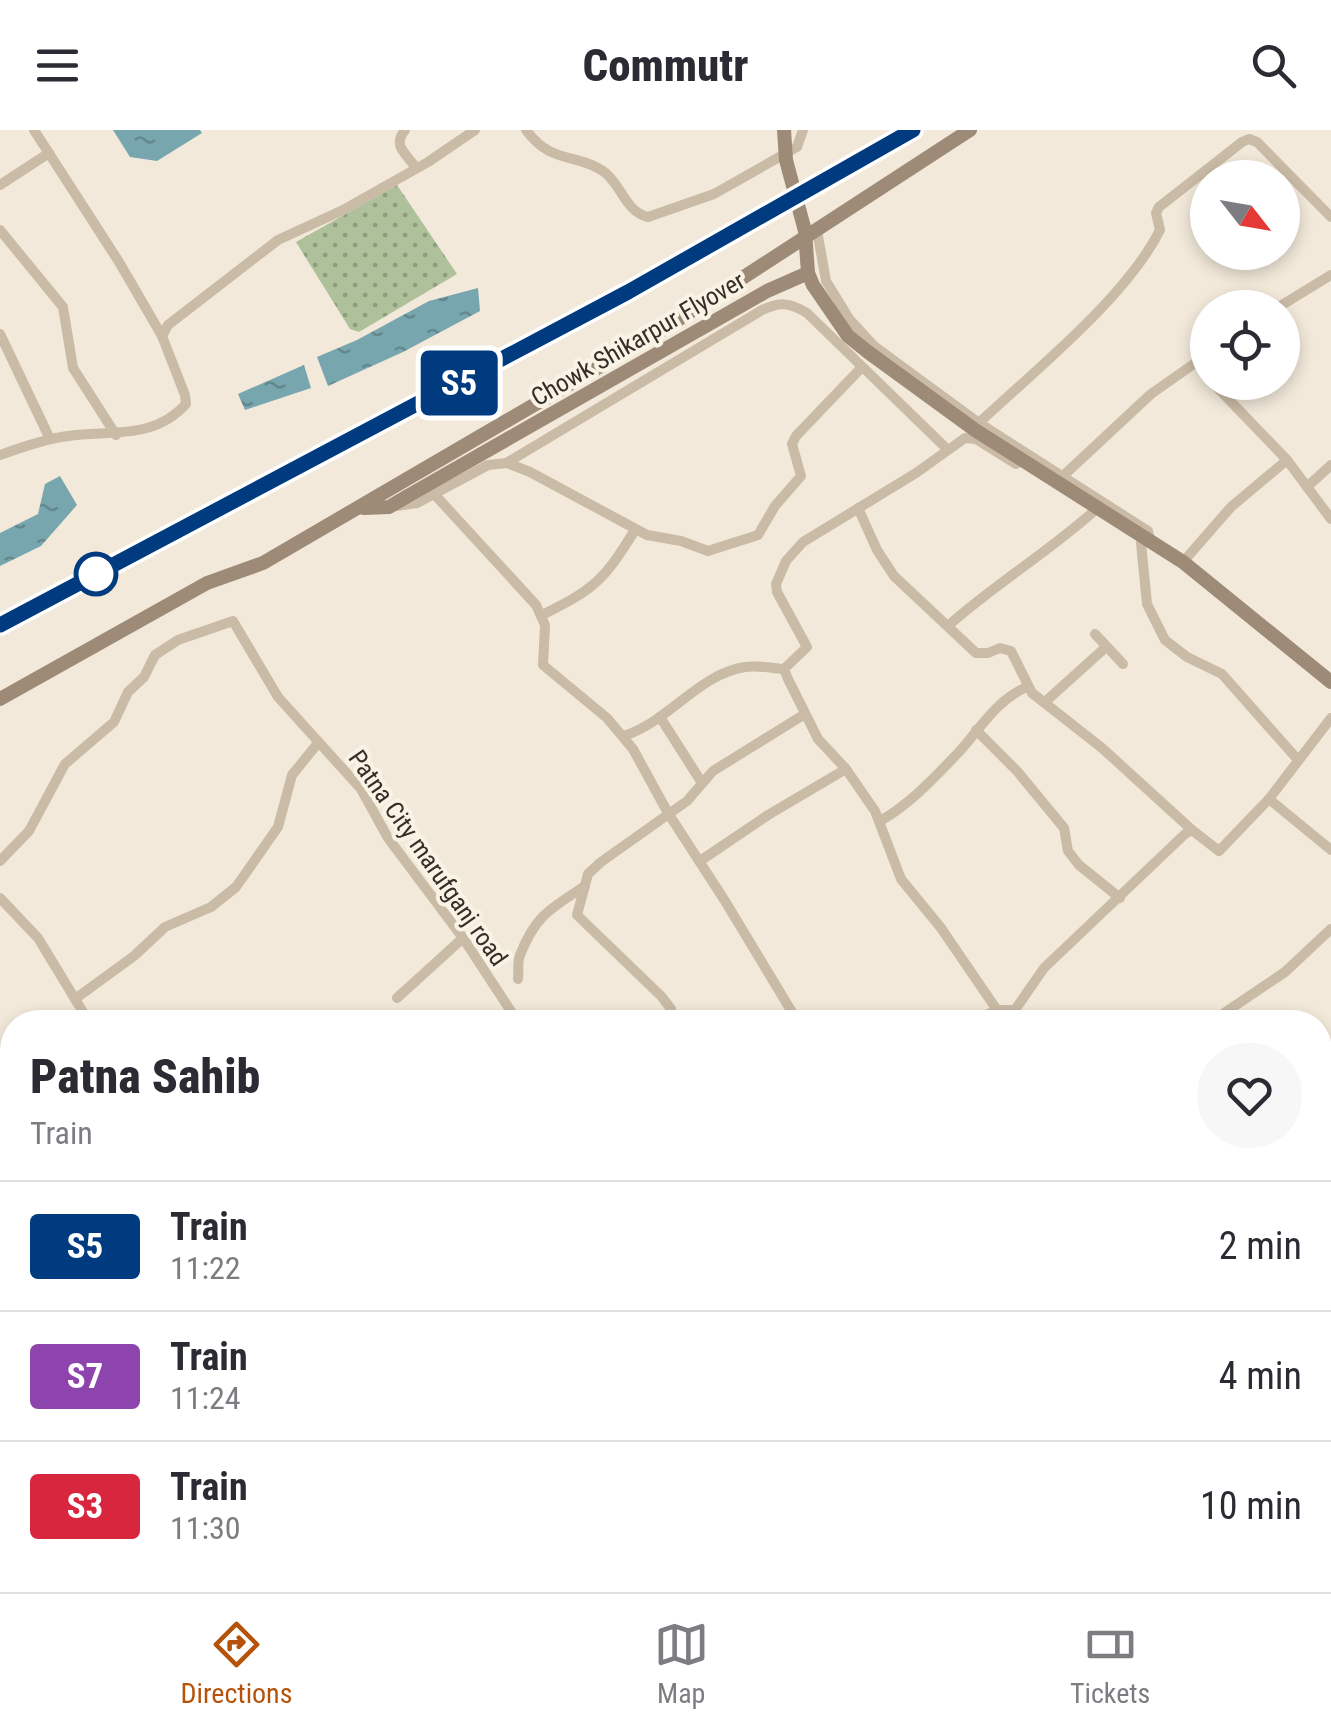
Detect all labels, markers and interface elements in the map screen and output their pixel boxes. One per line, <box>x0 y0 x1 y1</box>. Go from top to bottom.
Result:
icon: menu <box>30 38 85 93</box>
icon: search <box>1246 38 1301 93</box>
text: Commutr <box>583 39 748 92</box>
north arrow <box>1190 160 1300 270</box>
map controls <box>1190 160 1300 400</box>
street label: Chowk Shikarpur Flyover <box>526 266 750 412</box>
button: locate <box>1190 290 1300 400</box>
line badge: S5 <box>414 350 504 416</box>
text: S5 <box>441 363 477 404</box>
unlabelled marker <box>75 553 117 595</box>
street label: Patna City marufganj road <box>343 745 513 971</box>
button: heart <box>1197 1043 1302 1148</box>
text: Patna Sahib <box>30 1048 260 1105</box>
text: Train <box>30 1114 93 1152</box>
text: Train <box>170 1205 248 1249</box>
text: 2 min <box>1219 1224 1302 1268</box>
text: S5 <box>67 1226 103 1267</box>
text: 11:22 <box>170 1249 241 1287</box>
text: Train <box>170 1335 248 1379</box>
text: 4 min <box>1219 1354 1302 1398</box>
text: S7 <box>67 1356 103 1397</box>
text: 11:24 <box>170 1379 241 1417</box>
text: Train <box>170 1465 248 1509</box>
text: 10 min <box>1200 1484 1302 1528</box>
text: S3 <box>67 1486 103 1527</box>
text: 11:30 <box>170 1509 241 1547</box>
tab: Directions <box>181 1617 292 1710</box>
tab: Map <box>654 1617 709 1710</box>
tab: Tickets <box>1070 1617 1150 1710</box>

